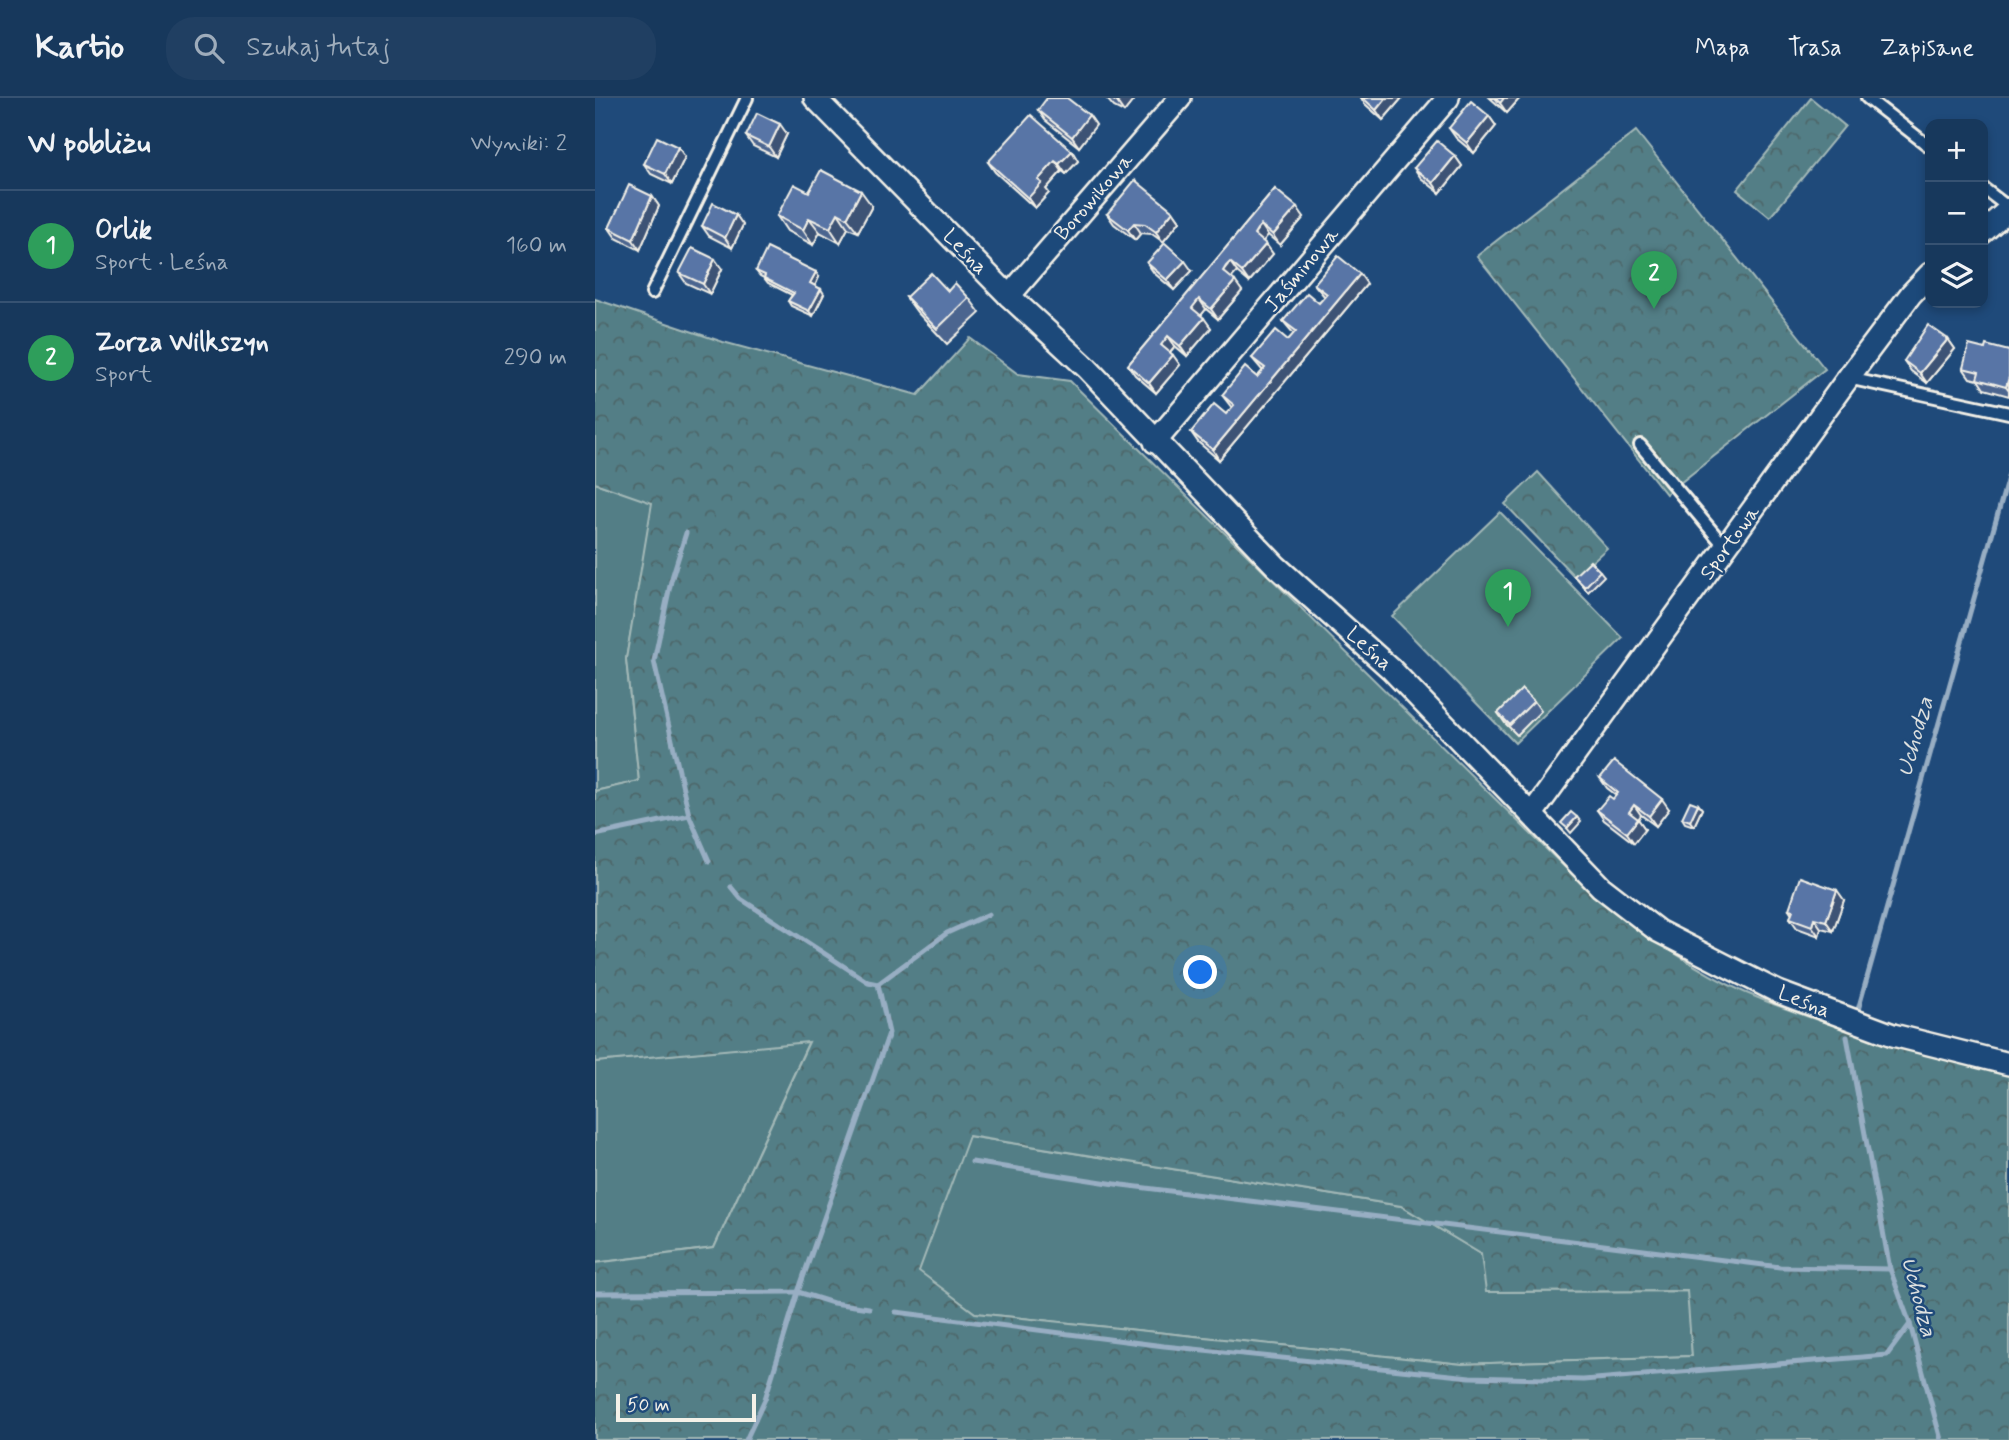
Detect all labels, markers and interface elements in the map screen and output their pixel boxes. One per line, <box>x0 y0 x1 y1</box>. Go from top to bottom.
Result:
search box <box>166 17 656 80</box>
text: Kartio <box>35 26 124 70</box>
icon: search <box>190 29 228 67</box>
text: Szukaj tutaj <box>246 31 390 65</box>
text: Mapa <box>1695 33 1750 64</box>
text: Trasa <box>1788 33 1842 64</box>
text: Zapisane <box>1880 33 1974 64</box>
map controls <box>1925 119 1988 308</box>
button: + <box>1925 119 1988 182</box>
text: W pobliżu <box>28 124 151 163</box>
text: Wyniki: 2 <box>471 129 567 159</box>
street label: Borowikowa <box>1048 147 1140 247</box>
button: − <box>1925 182 1988 245</box>
text: Orlik <box>95 214 152 248</box>
street label: Jaśminowa <box>1258 221 1346 318</box>
street label: Leśna <box>936 223 994 281</box>
text: 1 <box>46 231 56 261</box>
text: 160 m <box>506 231 567 261</box>
button: layers <box>1925 245 1988 308</box>
text: Sport · Leśna <box>95 248 229 278</box>
pin: 2 <box>1631 251 1677 309</box>
text: Zorza Wilkszyn <box>95 326 269 360</box>
text: 2 <box>45 343 57 373</box>
text: 290 m <box>504 343 567 373</box>
text: Sport <box>95 360 152 390</box>
street label: Sportowa <box>1693 500 1767 586</box>
pin: 1 <box>1485 569 1531 627</box>
street label: Leśna <box>1340 621 1398 677</box>
water label: Uchodza <box>1890 694 1942 780</box>
your location <box>1183 955 1217 989</box>
street label: Leśna <box>1774 979 1834 1025</box>
water label: Uchodza <box>1893 1254 1943 1340</box>
scale bar <box>616 1391 756 1423</box>
text: 50 m <box>627 1393 670 1418</box>

